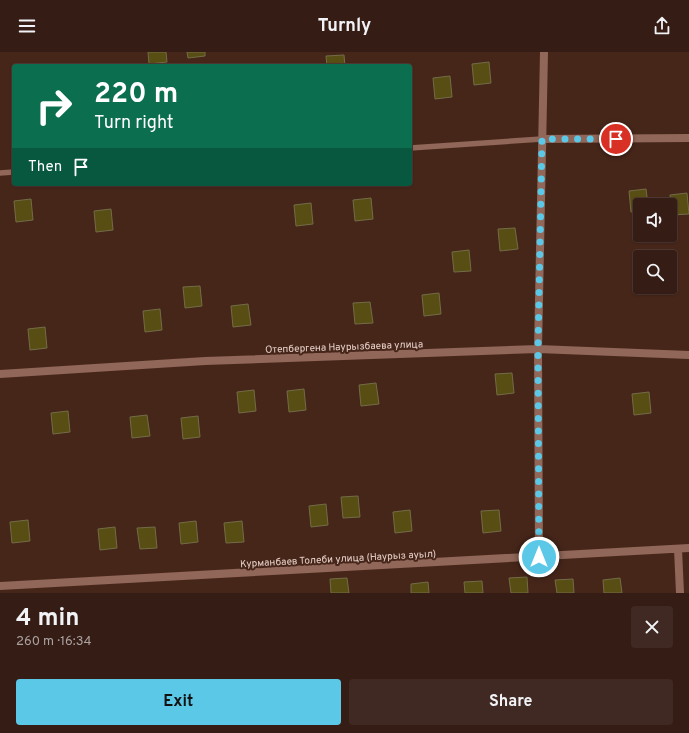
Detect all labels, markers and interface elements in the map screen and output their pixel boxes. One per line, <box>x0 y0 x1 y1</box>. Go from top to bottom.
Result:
icon: menu <box>16 15 38 37</box>
text: Turnly <box>318 15 371 38</box>
icon: share <box>651 15 673 37</box>
text: 220 m <box>94 77 178 113</box>
icon: right <box>28 80 80 132</box>
text: Turn right <box>94 112 174 135</box>
pin <box>599 122 633 156</box>
icon: arrive <box>605 128 627 150</box>
icon: arrive <box>70 156 92 178</box>
text: Then <box>28 158 62 177</box>
map controls <box>633 198 677 294</box>
button: sound <box>633 198 677 242</box>
button: search <box>633 250 677 294</box>
street label: Отепбергена Наурызбаева улица <box>265 338 423 357</box>
position arrow <box>518 536 560 578</box>
street label: Курманбаев Толеби улица (Наурыз ауыл) <box>240 548 436 571</box>
text: 4 min <box>16 604 79 634</box>
button: close <box>631 606 673 648</box>
text: 260 m · 16:34 <box>16 634 92 650</box>
button: Exit <box>16 679 341 725</box>
button: Share <box>349 679 673 725</box>

